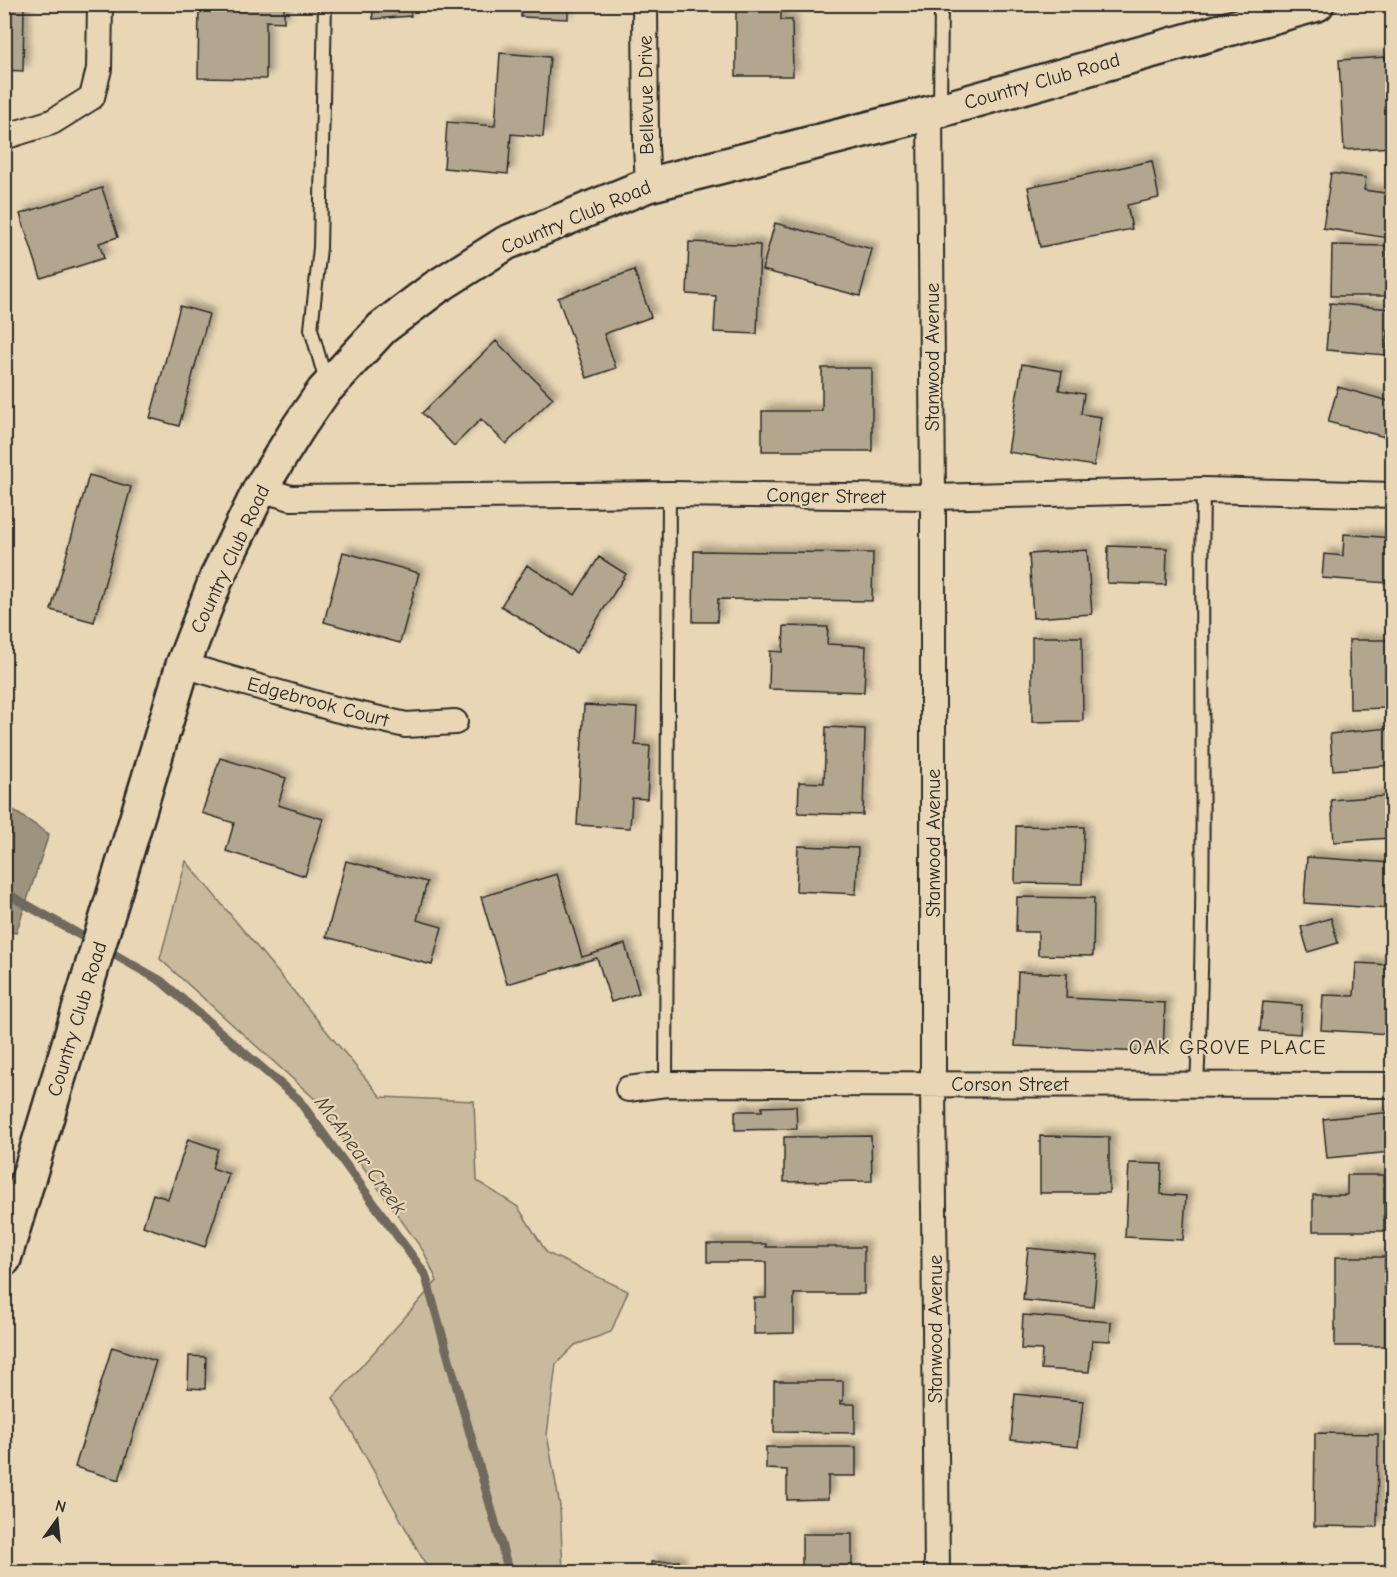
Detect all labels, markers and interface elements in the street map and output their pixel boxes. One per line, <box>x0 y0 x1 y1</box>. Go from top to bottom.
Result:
street label: Bellevue Drive <box>633 35 659 155</box>
street label: Country Club Road <box>962 48 1122 114</box>
street label: Country Club Road <box>497 175 655 259</box>
street label: Stanwood Avenue <box>921 283 944 431</box>
street label: Country Club Road <box>186 481 274 637</box>
street label: Conger Street <box>766 483 887 509</box>
street label: Edgebrook Court <box>245 672 393 732</box>
street label: Stanwood Avenue <box>922 769 945 917</box>
street label: Country Club Road <box>42 939 112 1099</box>
district label: OAK GROVE PLACE <box>1129 1035 1327 1059</box>
street label: Corson Street <box>951 1073 1070 1096</box>
water label: McAnear Creek <box>309 1090 412 1219</box>
street label: Stanwood Avenue <box>924 1255 947 1403</box>
north arrow <box>27 1490 87 1550</box>
text: N <box>53 1496 68 1517</box>

